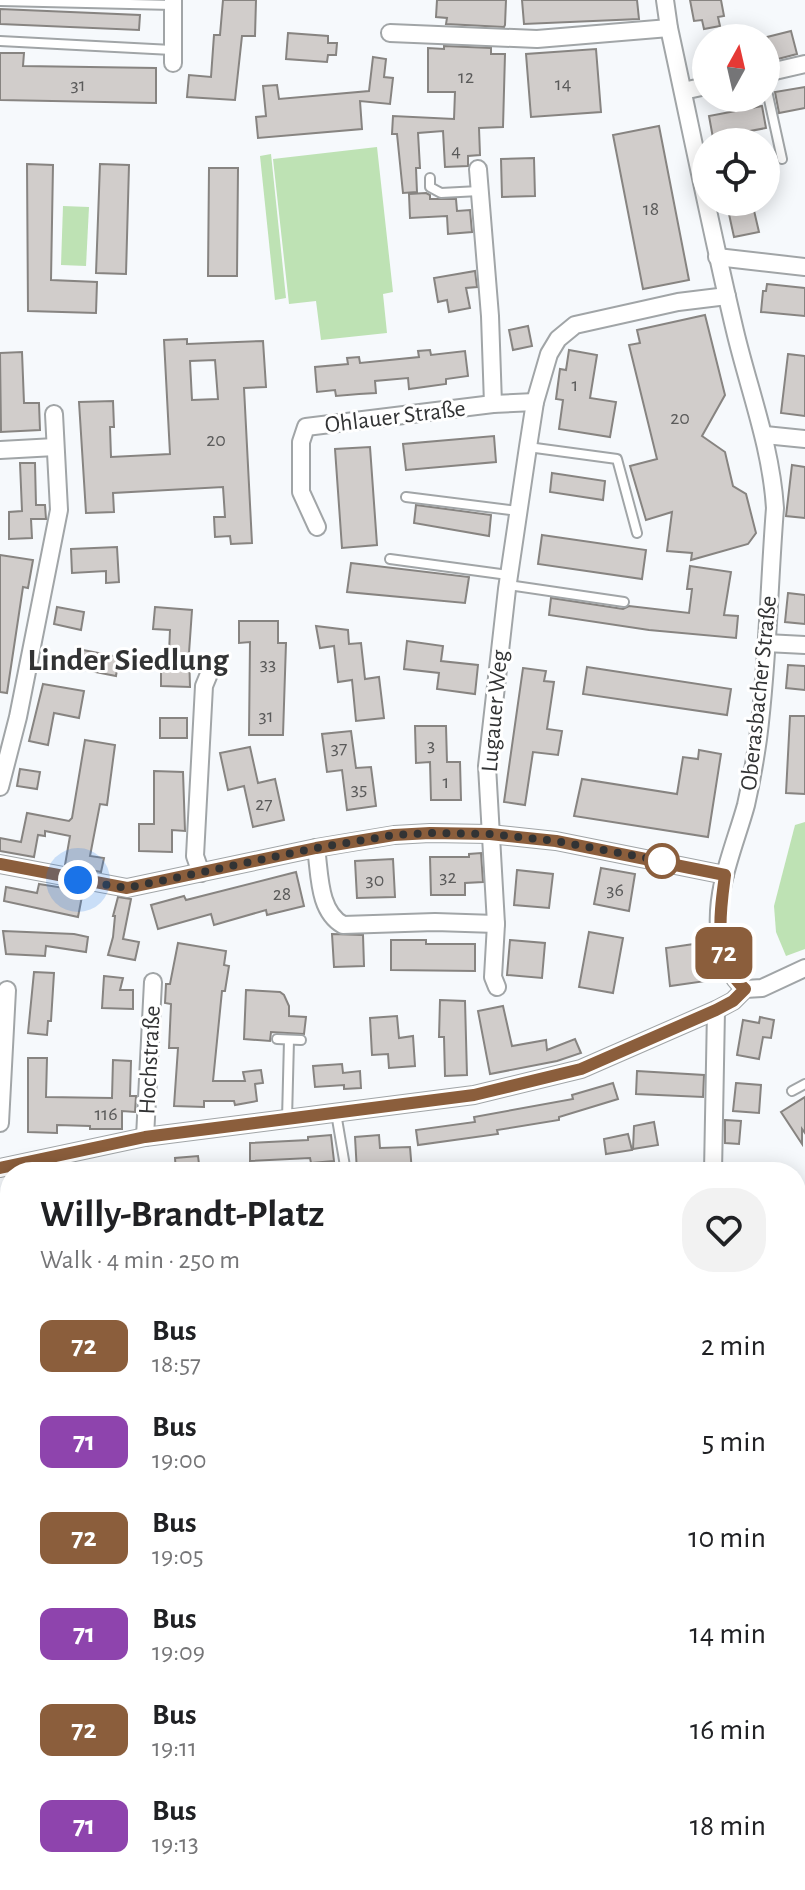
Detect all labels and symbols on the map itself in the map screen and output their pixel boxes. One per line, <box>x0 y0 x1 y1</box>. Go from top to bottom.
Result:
north arrow <box>692 24 780 112</box>
house number: 12 <box>458 67 474 87</box>
house number: 14 <box>555 74 571 94</box>
house number: 31 <box>70 75 86 95</box>
house number: 4 <box>451 141 461 161</box>
house number: 18 <box>643 199 659 219</box>
house number: 1 <box>572 375 578 395</box>
street label: Ohlauer Straße <box>323 396 467 438</box>
house number: 20 <box>670 408 690 428</box>
house number: 20 <box>206 430 226 450</box>
street label: Oberasbacher Straße <box>737 594 781 792</box>
district label: Linder Siedlung <box>27 644 230 676</box>
street label: Lugauer Weg <box>478 649 512 773</box>
house number: 33 <box>260 654 276 674</box>
house number: 31 <box>258 706 274 726</box>
house number: 3 <box>427 735 435 755</box>
house number: 37 <box>331 738 347 758</box>
house number: 1 <box>443 772 449 792</box>
house number: 35 <box>351 779 367 799</box>
house number: 27 <box>255 794 273 814</box>
unlabelled marker <box>645 844 679 878</box>
your location <box>58 860 98 900</box>
house number: 32 <box>439 867 457 887</box>
house number: 30 <box>366 870 384 890</box>
house number: 36 <box>606 880 624 900</box>
house number: 28 <box>273 884 291 904</box>
line badge: 72 <box>688 927 760 979</box>
street label: Hochstraße <box>135 1005 165 1115</box>
house number: 116 <box>94 1104 118 1124</box>

